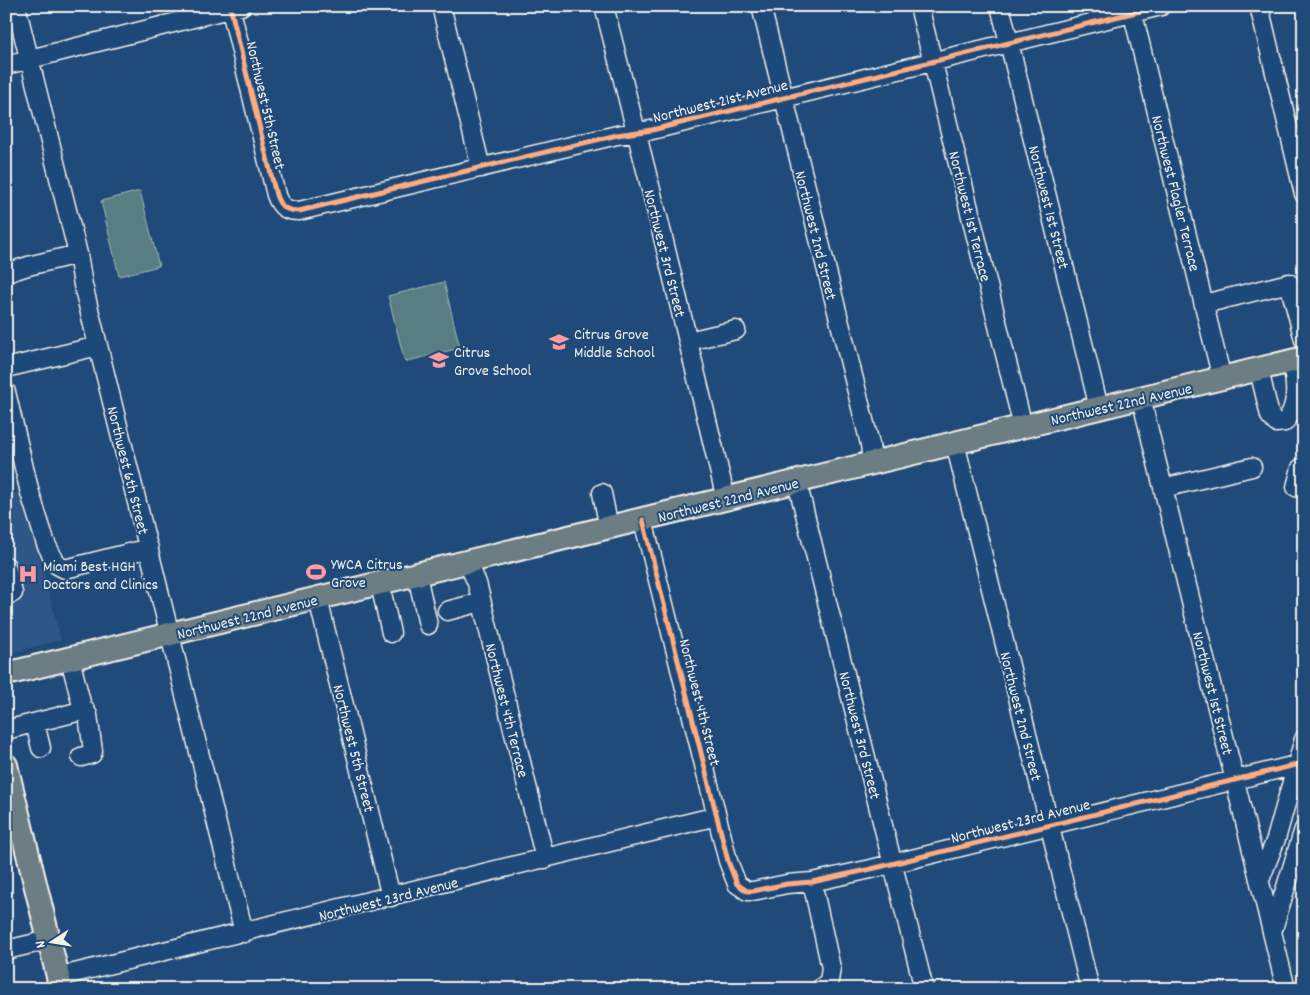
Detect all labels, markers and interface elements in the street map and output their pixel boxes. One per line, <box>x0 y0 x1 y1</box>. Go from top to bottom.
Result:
street label: Northwest 5th Street <box>239 39 291 172</box>
street label: Northwest 21st Avenue <box>651 75 791 130</box>
street label: Northwest Flagler Terrace <box>1144 113 1205 274</box>
street label: Northwest 1st Street <box>1021 143 1074 272</box>
street label: Northwest 1st Terrace <box>941 149 996 284</box>
street label: Northwest 2nd Street <box>787 169 842 303</box>
street label: Northwest 3rd Street <box>637 187 691 320</box>
place label: Citrus Grove Middle School <box>574 324 655 365</box>
school or university icon: Citrus Grove Middle School <box>548 331 570 353</box>
place label: Citrus Grove School <box>454 342 532 383</box>
school or university icon: Citrus Grove School <box>428 349 450 371</box>
street label: Northwest 22nd Avenue <box>1049 378 1194 433</box>
street label: Northwest 6th Street <box>100 404 154 537</box>
street label: Northwest 22nd Avenue <box>656 473 801 530</box>
place label: YWCA Citrus Grove <box>331 554 403 595</box>
place label: Miami Best HGH Doctors and Clinics <box>43 556 159 597</box>
sports icon: YWCA Citrus Grove <box>305 561 327 583</box>
hospital icon: Miami Best HGH Doctors and Clinics <box>17 563 39 585</box>
street label: Northwest 22nd Avenue <box>175 590 320 647</box>
street label: Northwest 1st Street <box>1185 629 1238 758</box>
street label: Northwest 4th Street <box>672 637 726 769</box>
street label: Northwest 4th Terrace <box>478 641 533 780</box>
street label: Northwest 2nd Street <box>992 650 1047 784</box>
street label: Northwest 3rd Street <box>832 669 886 802</box>
street label: Northwest 5th Street <box>326 682 380 815</box>
street label: Northwest 23rd Avenue <box>949 794 1093 851</box>
street label: Northwest 23rd Avenue <box>317 872 461 929</box>
north arrow <box>28 918 78 968</box>
text: N <box>31 939 52 950</box>

